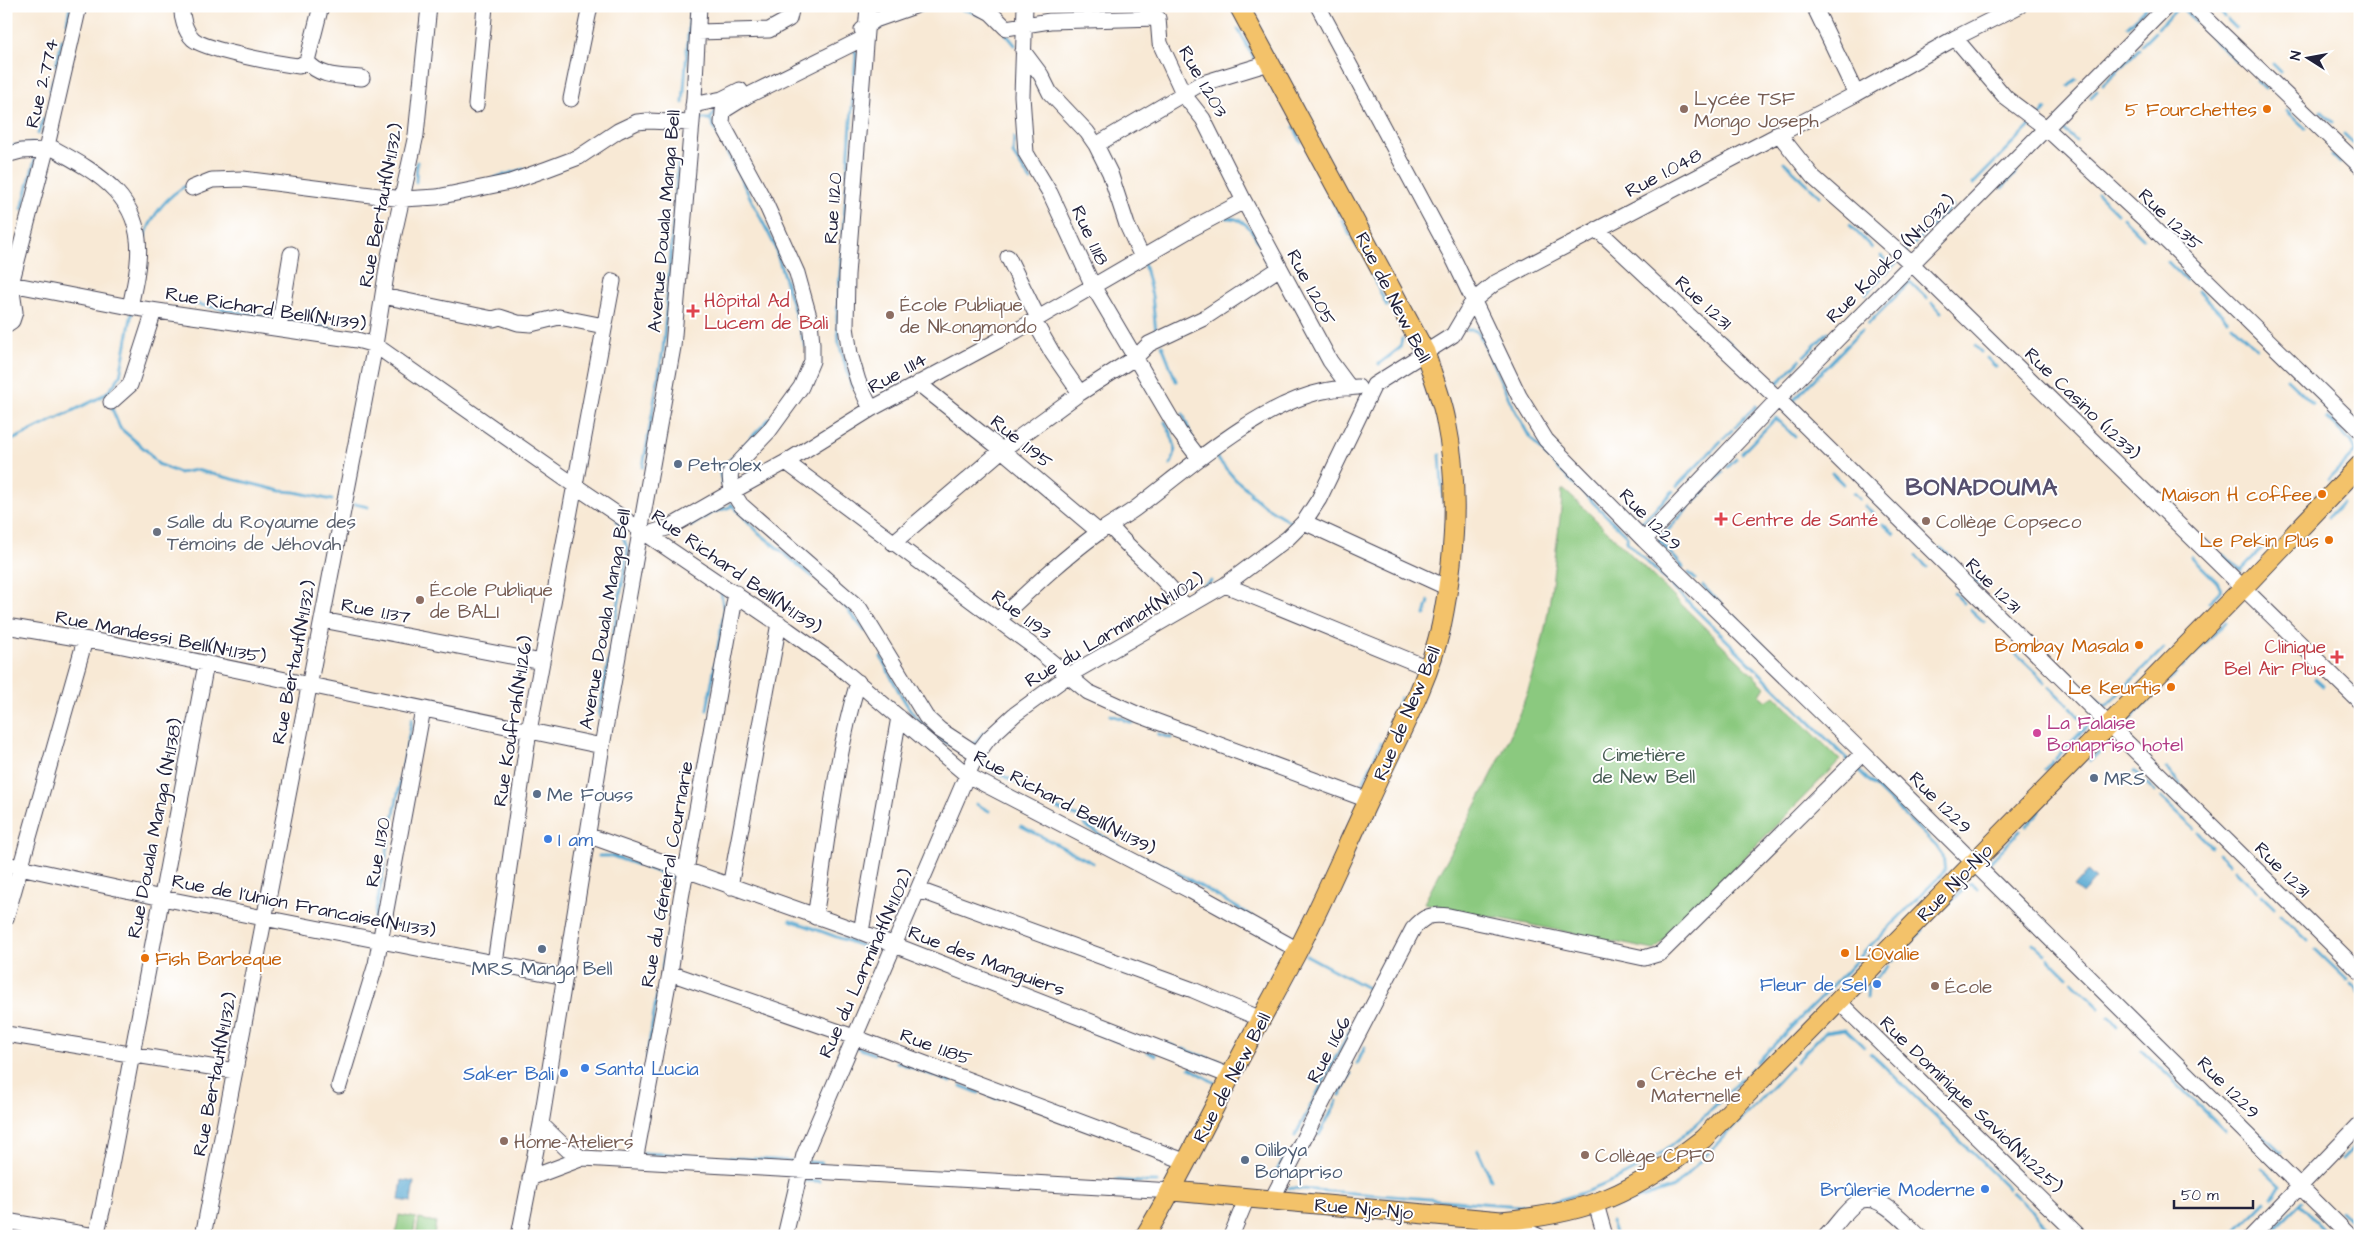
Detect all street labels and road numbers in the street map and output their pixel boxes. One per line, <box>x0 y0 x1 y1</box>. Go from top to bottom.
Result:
street label: Rue 2.774 <box>19 36 66 131</box>
street label: Rue 1.203 <box>1171 41 1234 123</box>
street label: Avenue Douala Manga Bell <box>641 109 689 334</box>
street label: Rue Bertaut(N°1.132) <box>352 121 411 290</box>
street label: Rue 1.048 <box>1621 142 1707 205</box>
street label: Rue 1.120 <box>818 172 849 245</box>
street label: Rue 1.235 <box>2132 183 2209 258</box>
street label: Rue Koloko (N°1.032) <box>1820 188 1962 330</box>
street label: Rue 1.118 <box>1064 201 1115 270</box>
street label: Rue de New Bell <box>1348 228 1437 368</box>
street label: Rue 1.205 <box>1279 245 1342 331</box>
street label: Rue 1.231 <box>1668 270 1738 337</box>
street label: Rue Richard Bell(N°1.139) <box>164 280 368 339</box>
street label: Rue Casino (1.233) <box>2018 342 2146 467</box>
street label: Rue 1.114 <box>863 346 932 401</box>
street label: Rue 1.195 <box>984 409 1058 476</box>
street label: Rue 1.229 <box>1613 483 1687 557</box>
street label: Rue Richard Bell(N°1.139) <box>645 503 827 642</box>
street label: Avenue Douala Manga Bell <box>573 507 639 732</box>
street label: Rue 1.231 <box>1959 552 2027 620</box>
street label: Rue du Larminat(N°1.102) <box>1020 566 1210 695</box>
street label: Rue Bertaut(N°1.132) <box>265 578 324 747</box>
street label: Rue 1.193 <box>985 584 1057 647</box>
street label: Rue 1.137 <box>339 592 413 631</box>
street label: Rue Mandessi Bell(N°1.135) <box>53 604 269 671</box>
street label: Rue Koufrah(N°1.126) <box>487 634 540 809</box>
street label: Rue de New Bell <box>1367 642 1448 785</box>
street label: Rue Douala Manga (N°1.138) <box>121 716 191 941</box>
street label: Rue Richard Bell(N°1.139) <box>968 744 1160 863</box>
street label: Rue du Général Cournarie <box>634 759 701 989</box>
street label: Rue 1.229 <box>1903 766 1977 840</box>
street label: Rue 1.130 <box>359 815 398 889</box>
street label: Rue 1.231 <box>2248 836 2316 904</box>
street label: Rue Njo-Njo <box>1911 838 1999 928</box>
street label: Rue du Larminat(N°1.102) <box>812 864 920 1063</box>
street label: Rue de l'Union Francaise(N°1.133) <box>170 868 438 945</box>
street label: Rue des Manguiers <box>904 919 1069 1005</box>
street label: Rue Bertaut(N°1.132) <box>186 990 245 1159</box>
street label: Rue de New Bell <box>1187 1008 1278 1147</box>
street label: Rue Dominique Savio(N°1.225) <box>1873 1010 2069 1200</box>
street label: Rue 1.166 <box>1300 1011 1358 1088</box>
street label: Rue 1.185 <box>896 1022 976 1073</box>
street label: Rue 1.229 <box>2191 1051 2265 1125</box>
street label: Rue Njo-Njo <box>1313 1192 1415 1227</box>

